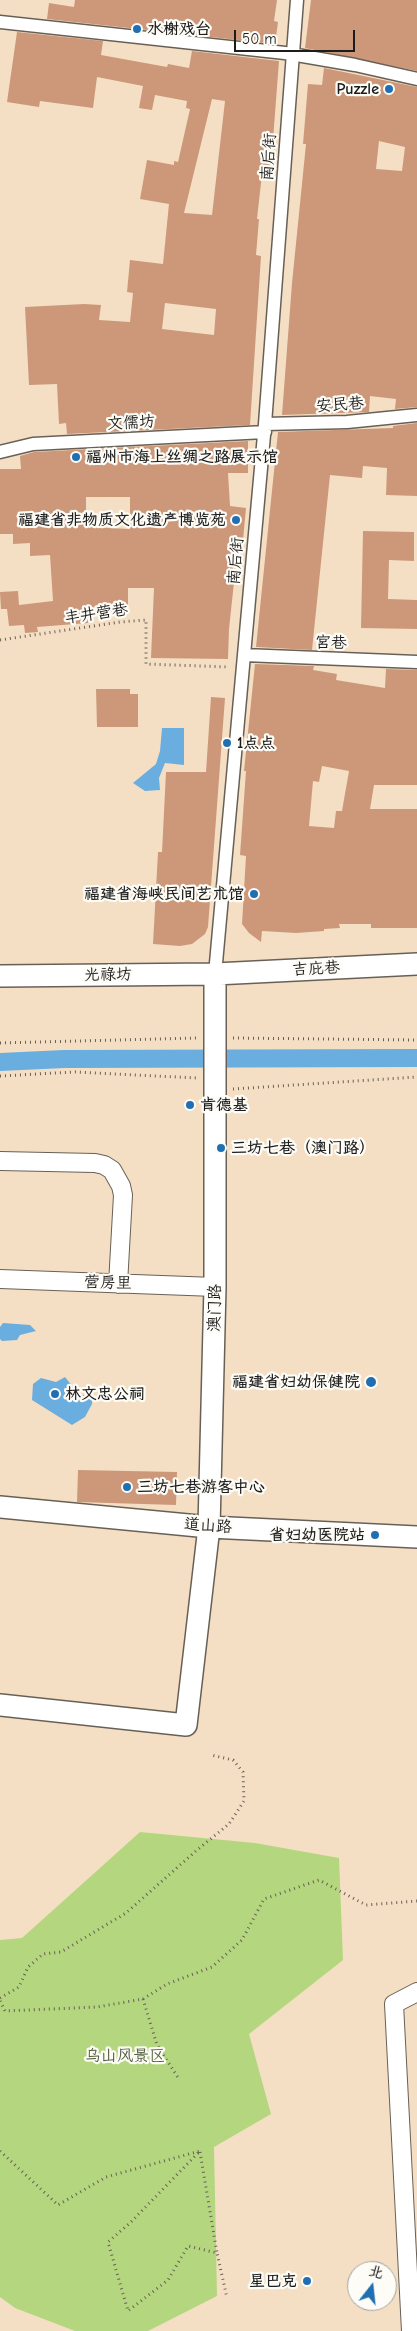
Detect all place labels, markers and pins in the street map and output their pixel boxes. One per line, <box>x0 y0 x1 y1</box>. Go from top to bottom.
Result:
place label: 水榭戏台 <box>147 19 211 39</box>
marker: 水榭戏台 <box>131 23 143 35</box>
place label: Puzzle <box>337 79 379 99</box>
marker: Puzzle <box>383 83 395 95</box>
place label: 福州市海上丝绸之路展示馆 <box>86 447 278 467</box>
marker: 福州市海上丝绸之路展示馆 <box>70 451 82 463</box>
place label: 福建省非物质文化遗产博览苑 <box>18 510 226 530</box>
marker: 福建省非物质文化遗产博览苑 <box>230 514 242 526</box>
place label: 1点点 <box>237 733 275 753</box>
marker: 1点点 <box>221 737 233 749</box>
place label: 福建省海峡民间艺术馆 <box>84 884 244 904</box>
marker: 福建省海峡民间艺术馆 <box>248 888 260 900</box>
place label: 肯德基 <box>200 1095 248 1115</box>
marker: 肯德基 <box>184 1099 196 1111</box>
place label: 三坊七巷（澳门路） <box>231 1138 375 1158</box>
marker: 三坊七巷（澳门路） <box>215 1142 227 1154</box>
place label: 福建省妇幼保健院 <box>232 1372 360 1392</box>
marker: 福建省妇幼保健院 <box>364 1375 378 1389</box>
place label: 林文忠公祠 <box>65 1384 145 1404</box>
marker: 林文忠公祠 <box>49 1388 61 1400</box>
place label: 三坊七巷游客中心 <box>137 1477 265 1497</box>
marker: 三坊七巷游客中心 <box>121 1481 133 1493</box>
place label: 省妇幼医院站 <box>269 1525 365 1545</box>
marker: 省妇幼医院站 <box>369 1529 381 1541</box>
place label: 星巴克 <box>249 2271 297 2291</box>
marker: 星巴克 <box>301 2275 313 2287</box>

